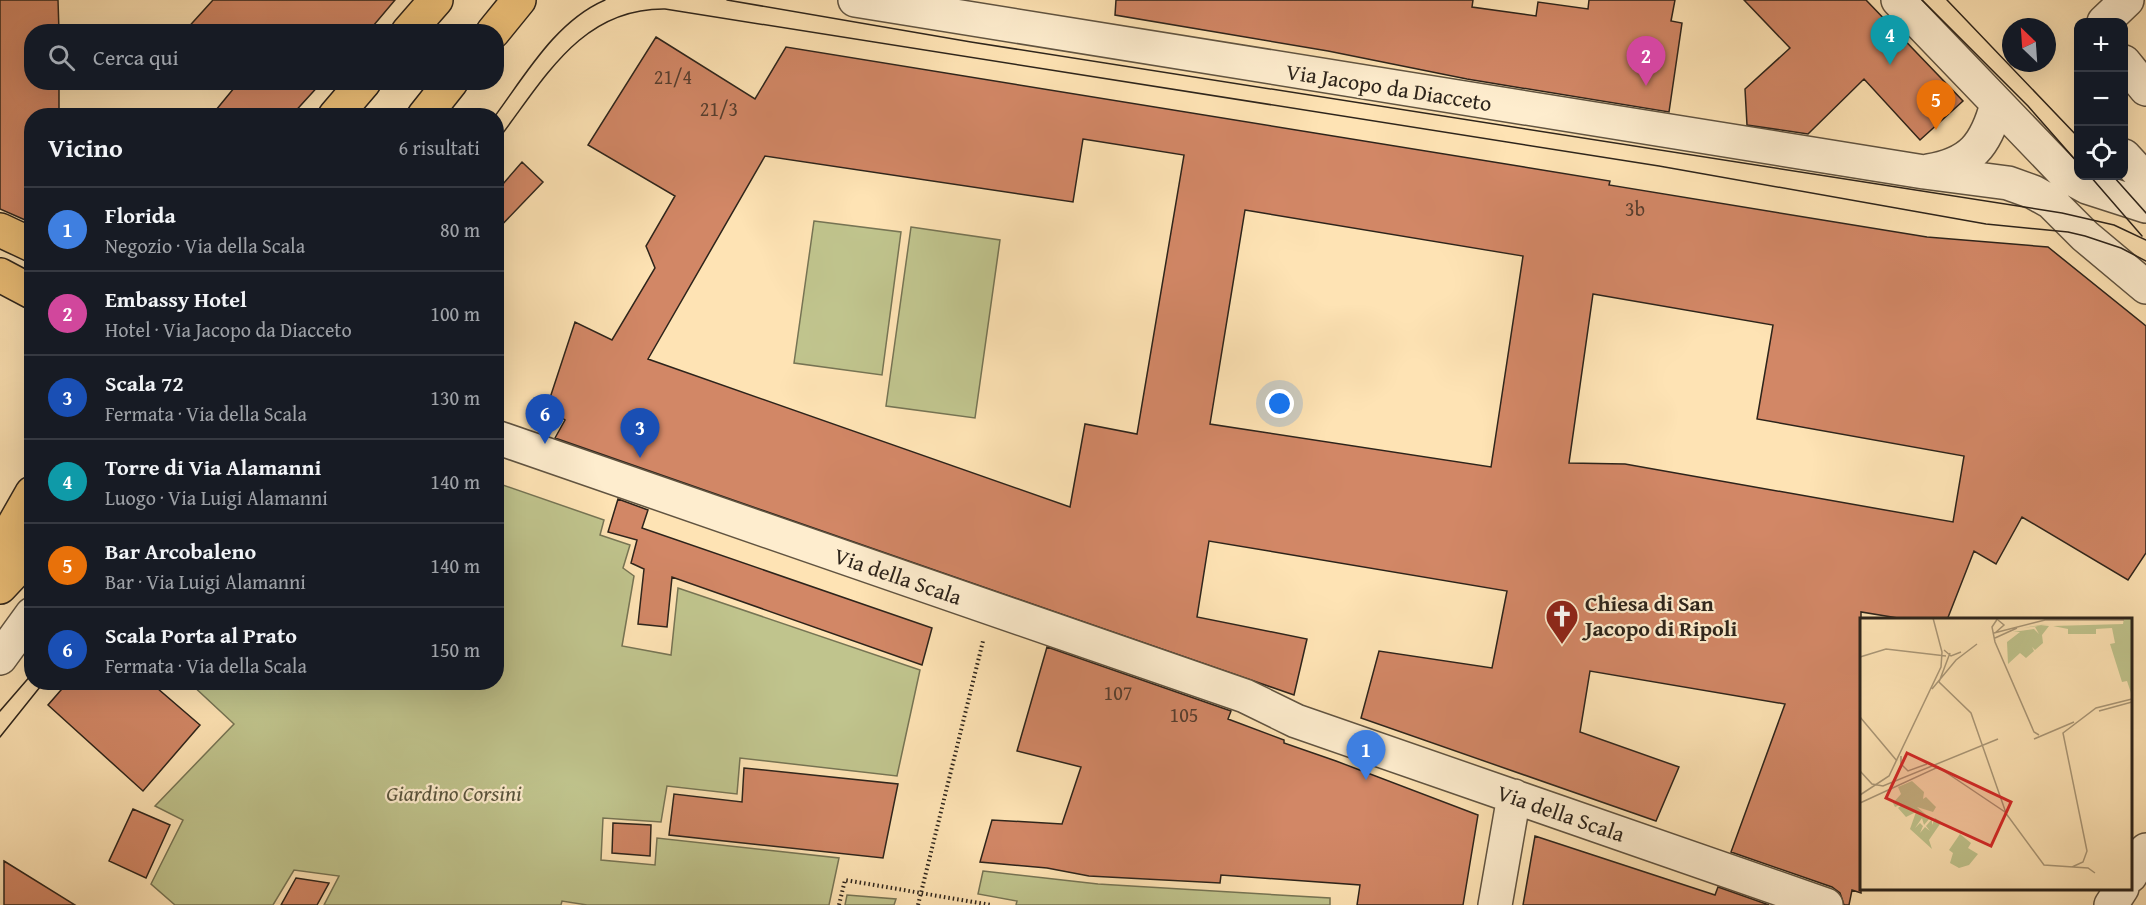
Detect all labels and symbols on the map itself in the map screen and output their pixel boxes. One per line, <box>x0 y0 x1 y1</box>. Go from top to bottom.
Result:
pin: 4 <box>1870 16 1910 65</box>
north arrow <box>2002 18 2056 72</box>
pin: 2 <box>1626 36 1666 86</box>
street label: Via Jacopo da Diacceto <box>1284 55 1494 119</box>
house number: 21/4 <box>654 62 692 91</box>
pin: 5 <box>1916 80 1956 130</box>
house number: 21/3 <box>700 94 738 123</box>
house number: 3b <box>1625 194 1645 223</box>
your location <box>1265 389 1294 418</box>
pin: 6 <box>526 394 564 444</box>
pin: 3 <box>620 408 660 458</box>
street label: Via della Scala <box>830 539 967 613</box>
place label: Chiesa di San Jacopo di Ripoli <box>1581 587 1738 644</box>
church icon: Chiesa di San Jacopo di Ripoli <box>1544 598 1580 645</box>
inset map <box>1860 618 2131 890</box>
house number: 107 <box>1104 678 1132 707</box>
house number: 105 <box>1170 700 1198 729</box>
pin: 1 <box>1346 730 1386 780</box>
street label: Via della Scala <box>1493 776 1630 850</box>
park label: Giardino Corsini <box>386 777 522 809</box>

